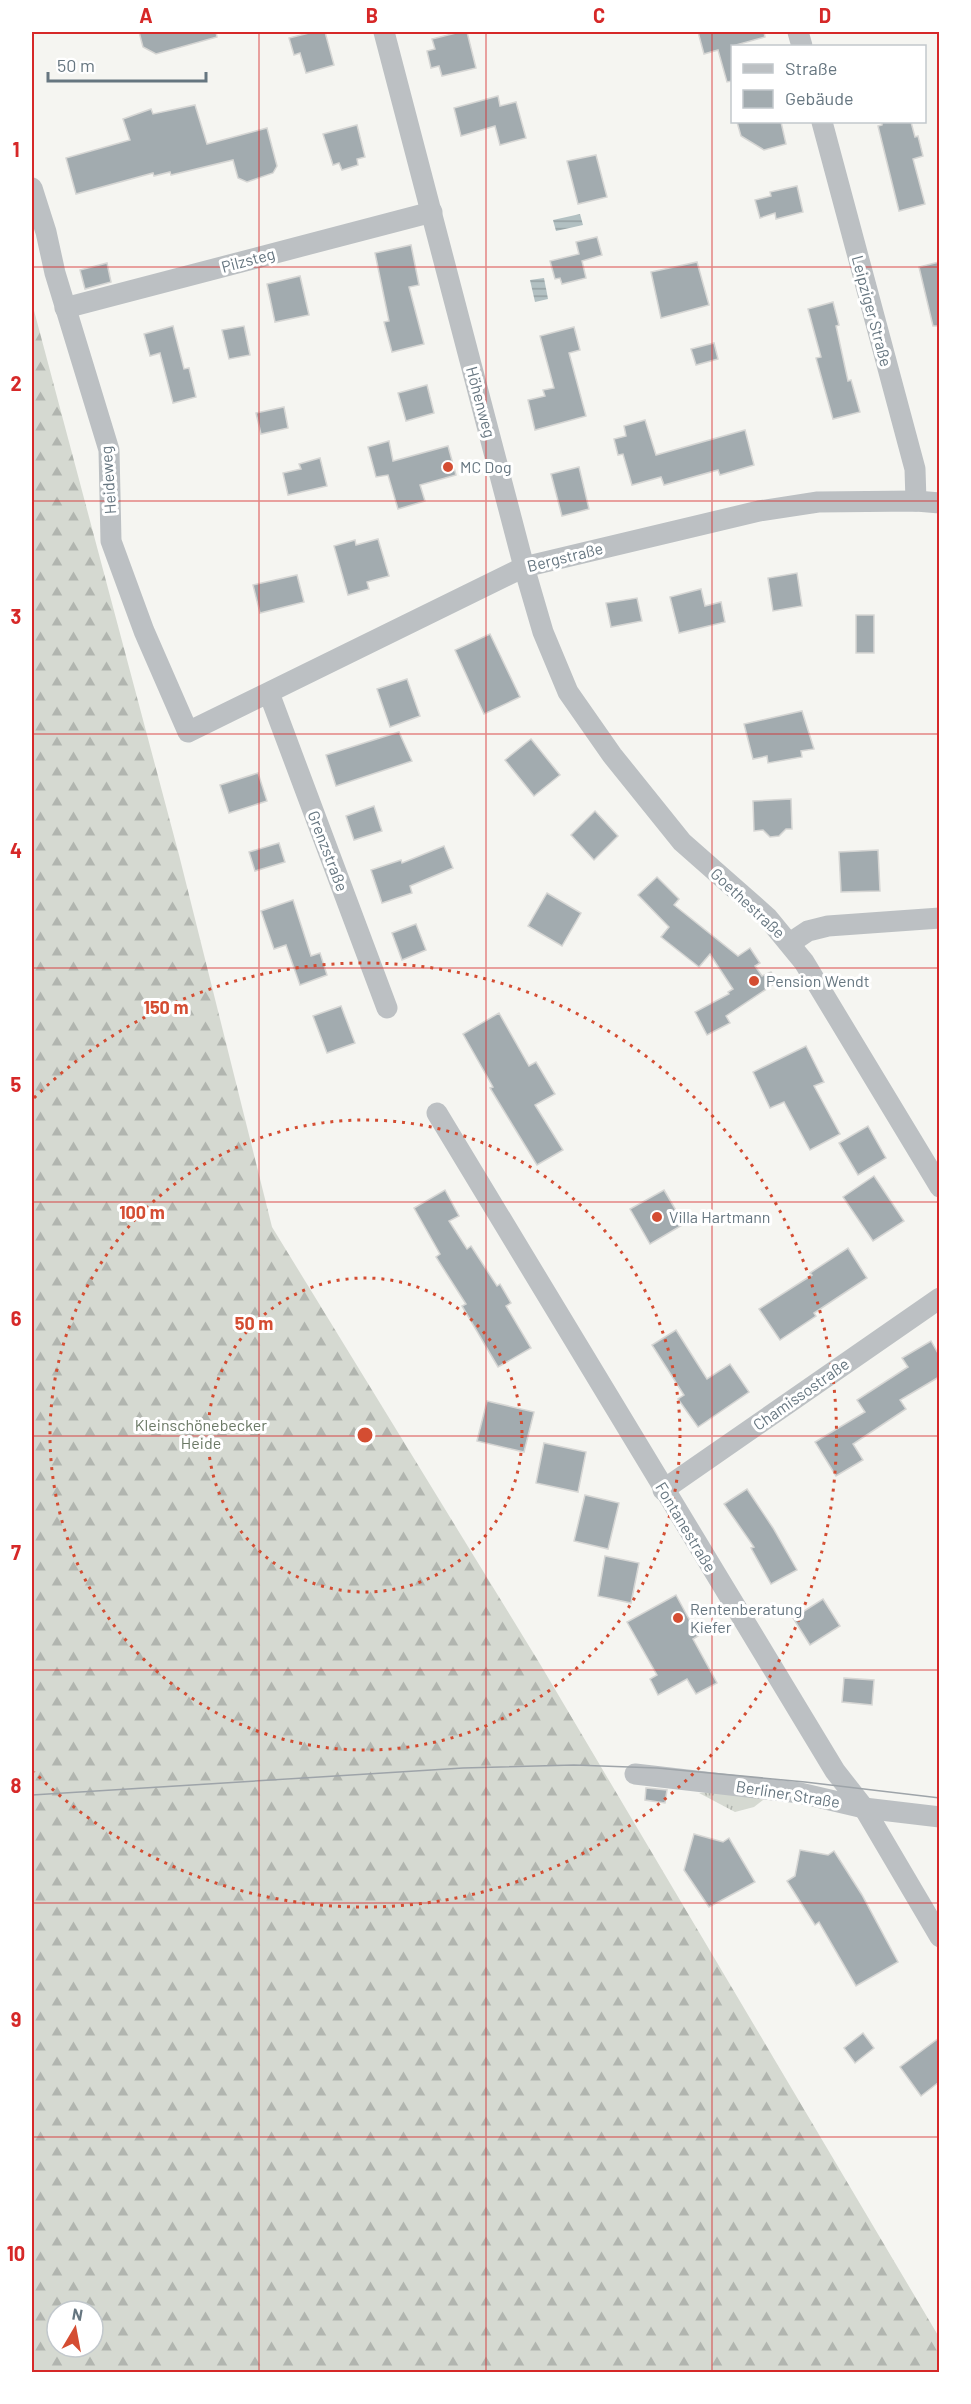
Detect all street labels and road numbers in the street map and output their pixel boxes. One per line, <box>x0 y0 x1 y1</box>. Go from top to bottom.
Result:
street label: Pilzsteg <box>219 243 277 276</box>
street label: Leipziger Straße <box>848 253 896 369</box>
street label: Höhenweg <box>463 364 500 440</box>
street label: Heideweg <box>96 445 119 515</box>
street label: Bergstraße <box>525 538 605 575</box>
street label: Grenzstraße <box>304 808 353 894</box>
street label: Goethestraße <box>707 863 789 942</box>
street label: Chamissostraße <box>749 1354 852 1434</box>
street label: Fontanestraße <box>652 1478 721 1575</box>
street label: Berliner Straße <box>735 1776 841 1811</box>

